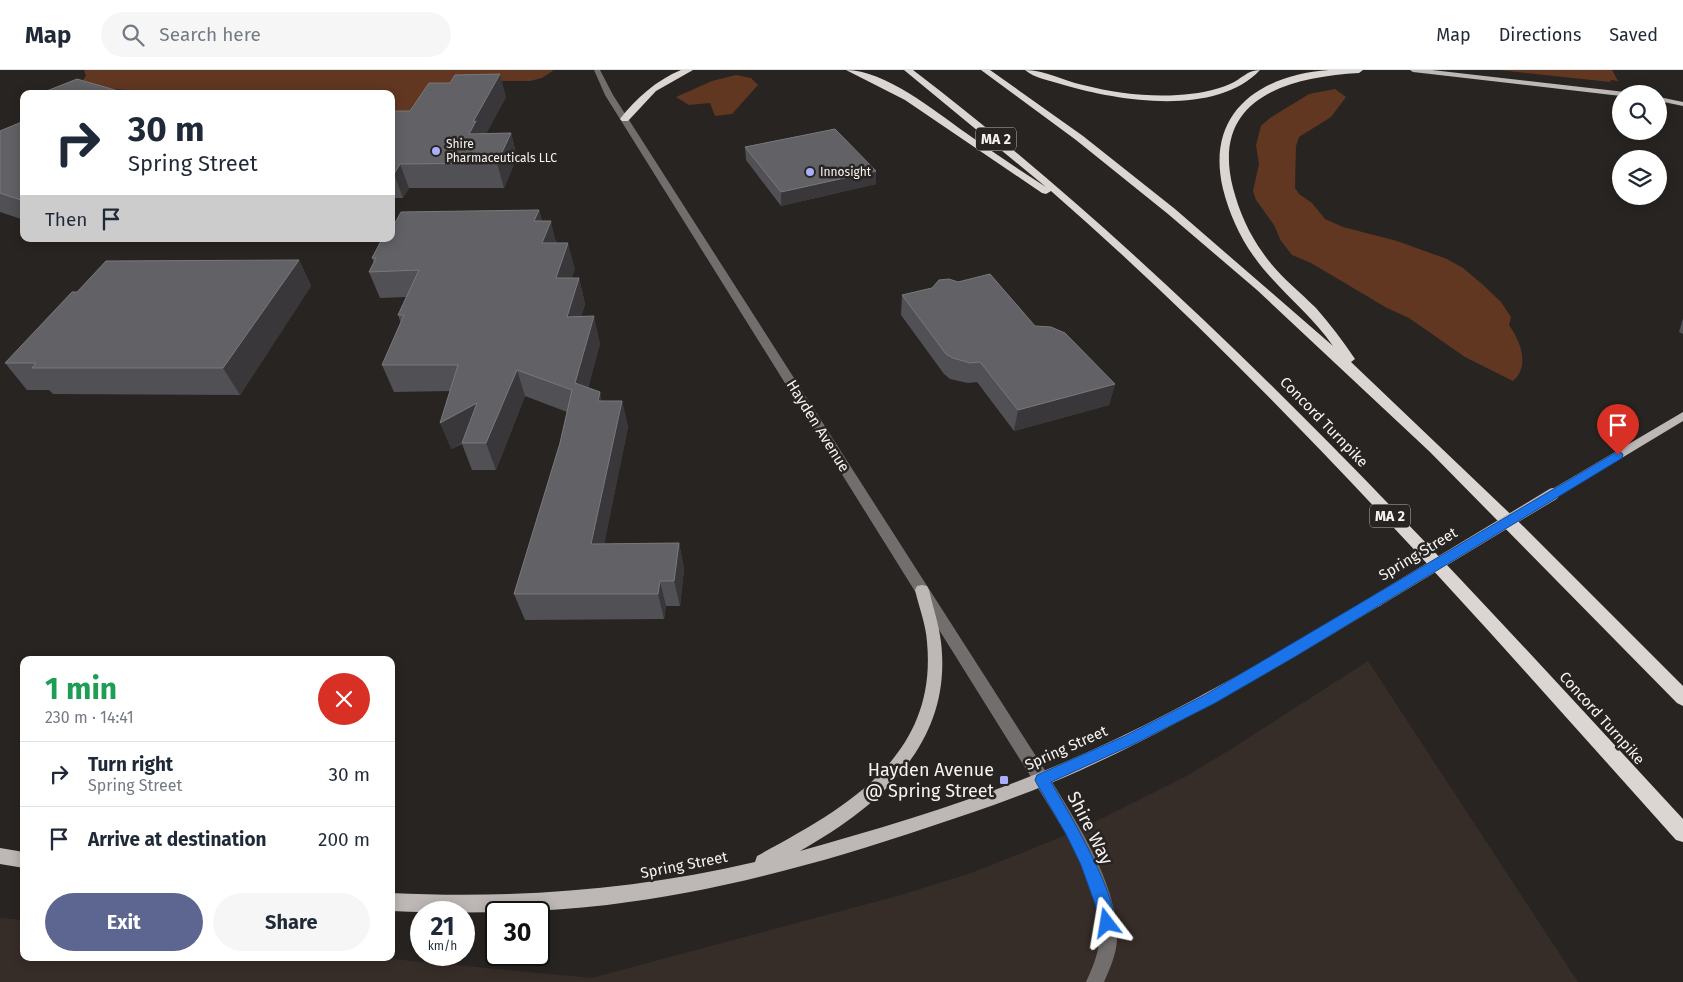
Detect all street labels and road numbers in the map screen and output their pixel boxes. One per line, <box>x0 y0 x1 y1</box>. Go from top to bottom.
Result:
road number: MA 2 <box>976 128 1016 150</box>
street label: Concord Turnpike <box>1276 373 1372 471</box>
street label: Hayden Avenue <box>783 377 853 475</box>
road number: MA 2 <box>1370 504 1410 528</box>
street label: Spring Street <box>1375 523 1461 584</box>
street label: Concord Turnpike <box>1556 668 1648 768</box>
street label: Spring Street <box>1022 722 1111 774</box>
street label: Shire Way <box>1062 788 1118 868</box>
street label: Spring Street <box>639 848 730 882</box>

